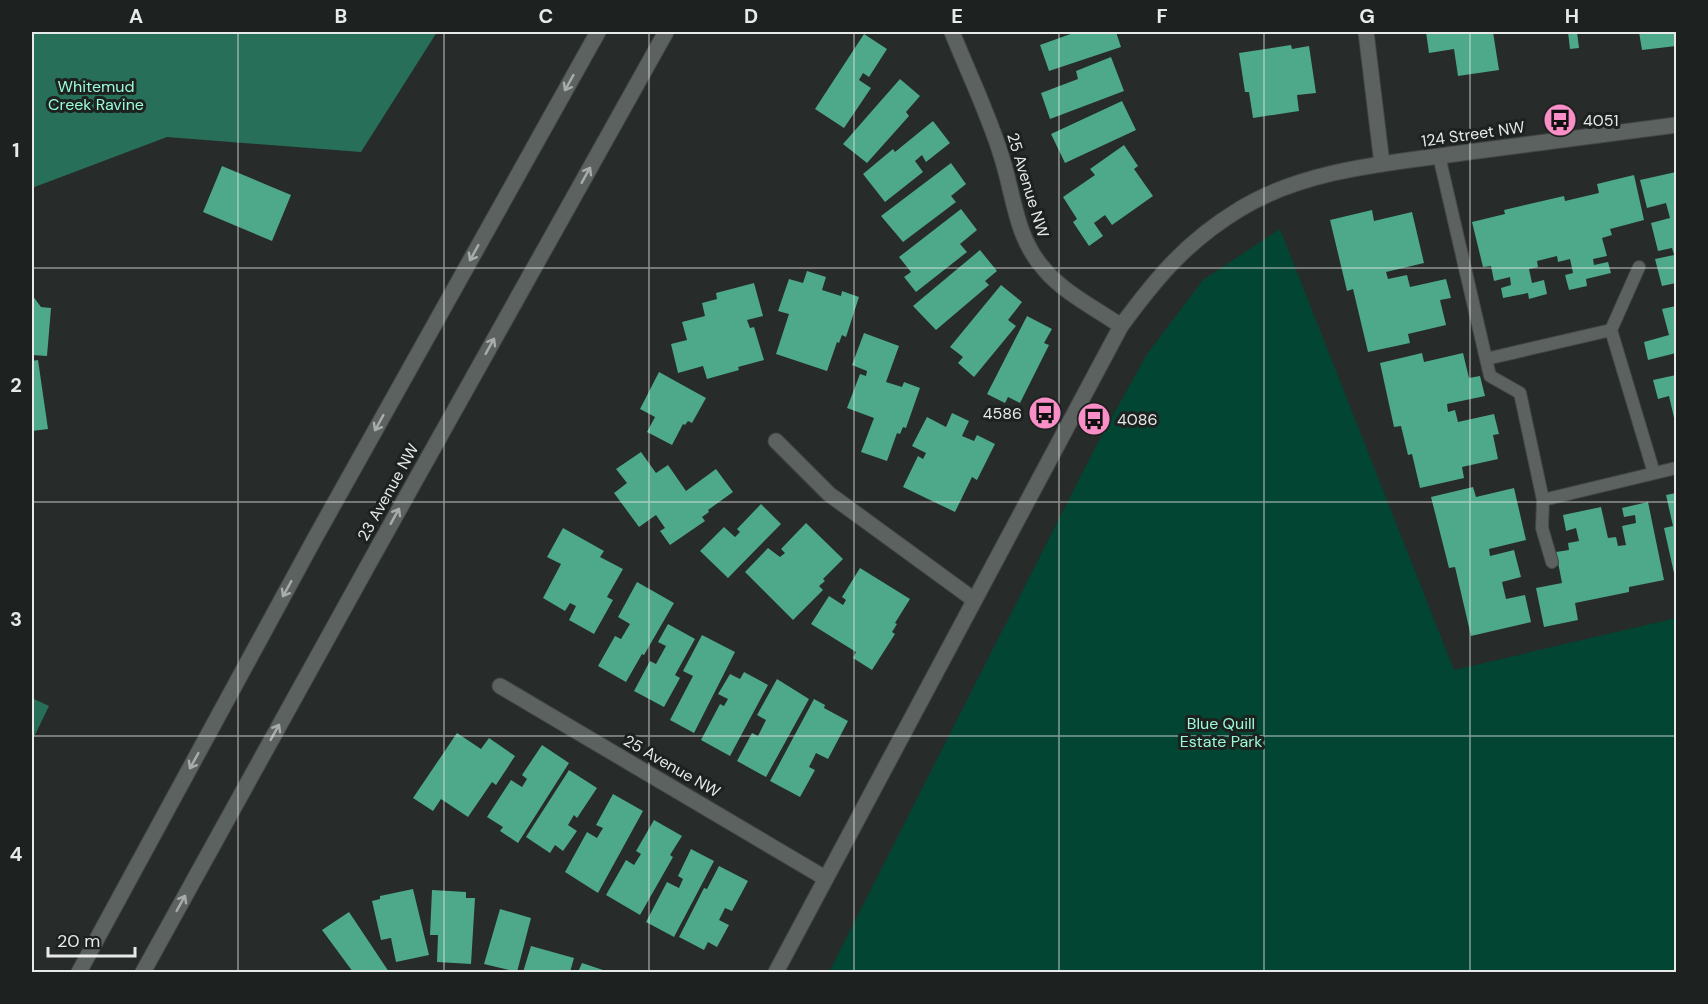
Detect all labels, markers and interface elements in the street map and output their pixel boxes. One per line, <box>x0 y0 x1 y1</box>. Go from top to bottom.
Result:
text: A <box>129 3 143 29</box>
text: B <box>335 3 347 29</box>
text: C <box>539 3 553 29</box>
text: D <box>744 3 758 29</box>
text: E <box>951 3 963 29</box>
text: F <box>1156 3 1168 29</box>
text: G <box>1359 3 1375 29</box>
text: H <box>1565 3 1579 29</box>
one-way arrow <box>563 73 574 91</box>
park label: Whitemud Creek Ravine <box>48 76 144 115</box>
bus stop icon: 4051 <box>1542 102 1578 138</box>
place label: 4051 <box>1583 110 1618 131</box>
street label: 124 Street NW <box>1420 116 1526 152</box>
street label: 25 Avenue NW <box>1002 130 1054 240</box>
text: 1 <box>12 137 20 163</box>
one-way arrow <box>581 167 592 185</box>
one-way arrow <box>468 244 480 261</box>
one-way arrow <box>485 337 497 354</box>
text: 2 <box>10 372 22 398</box>
bus stop icon: 4586 <box>1027 395 1063 431</box>
bus stop icon: 4086 <box>1076 401 1112 437</box>
place label: 4586 <box>983 403 1022 424</box>
place label: 4086 <box>1117 409 1157 430</box>
one-way arrow <box>373 414 385 431</box>
street label: 23 Avenue NW <box>353 439 424 544</box>
one-way arrow <box>389 508 401 525</box>
one-way arrow <box>281 580 293 597</box>
text: 3 <box>10 606 22 632</box>
park label: Blue Quill Estate Park <box>1180 713 1262 752</box>
one-way arrow <box>269 724 281 741</box>
street label: 25 Avenue NW <box>620 730 725 802</box>
one-way arrow <box>188 751 199 769</box>
text: 4 <box>10 841 23 867</box>
one-way arrow <box>175 895 187 912</box>
scale bar <box>48 920 135 958</box>
text: 20 m <box>57 929 100 953</box>

